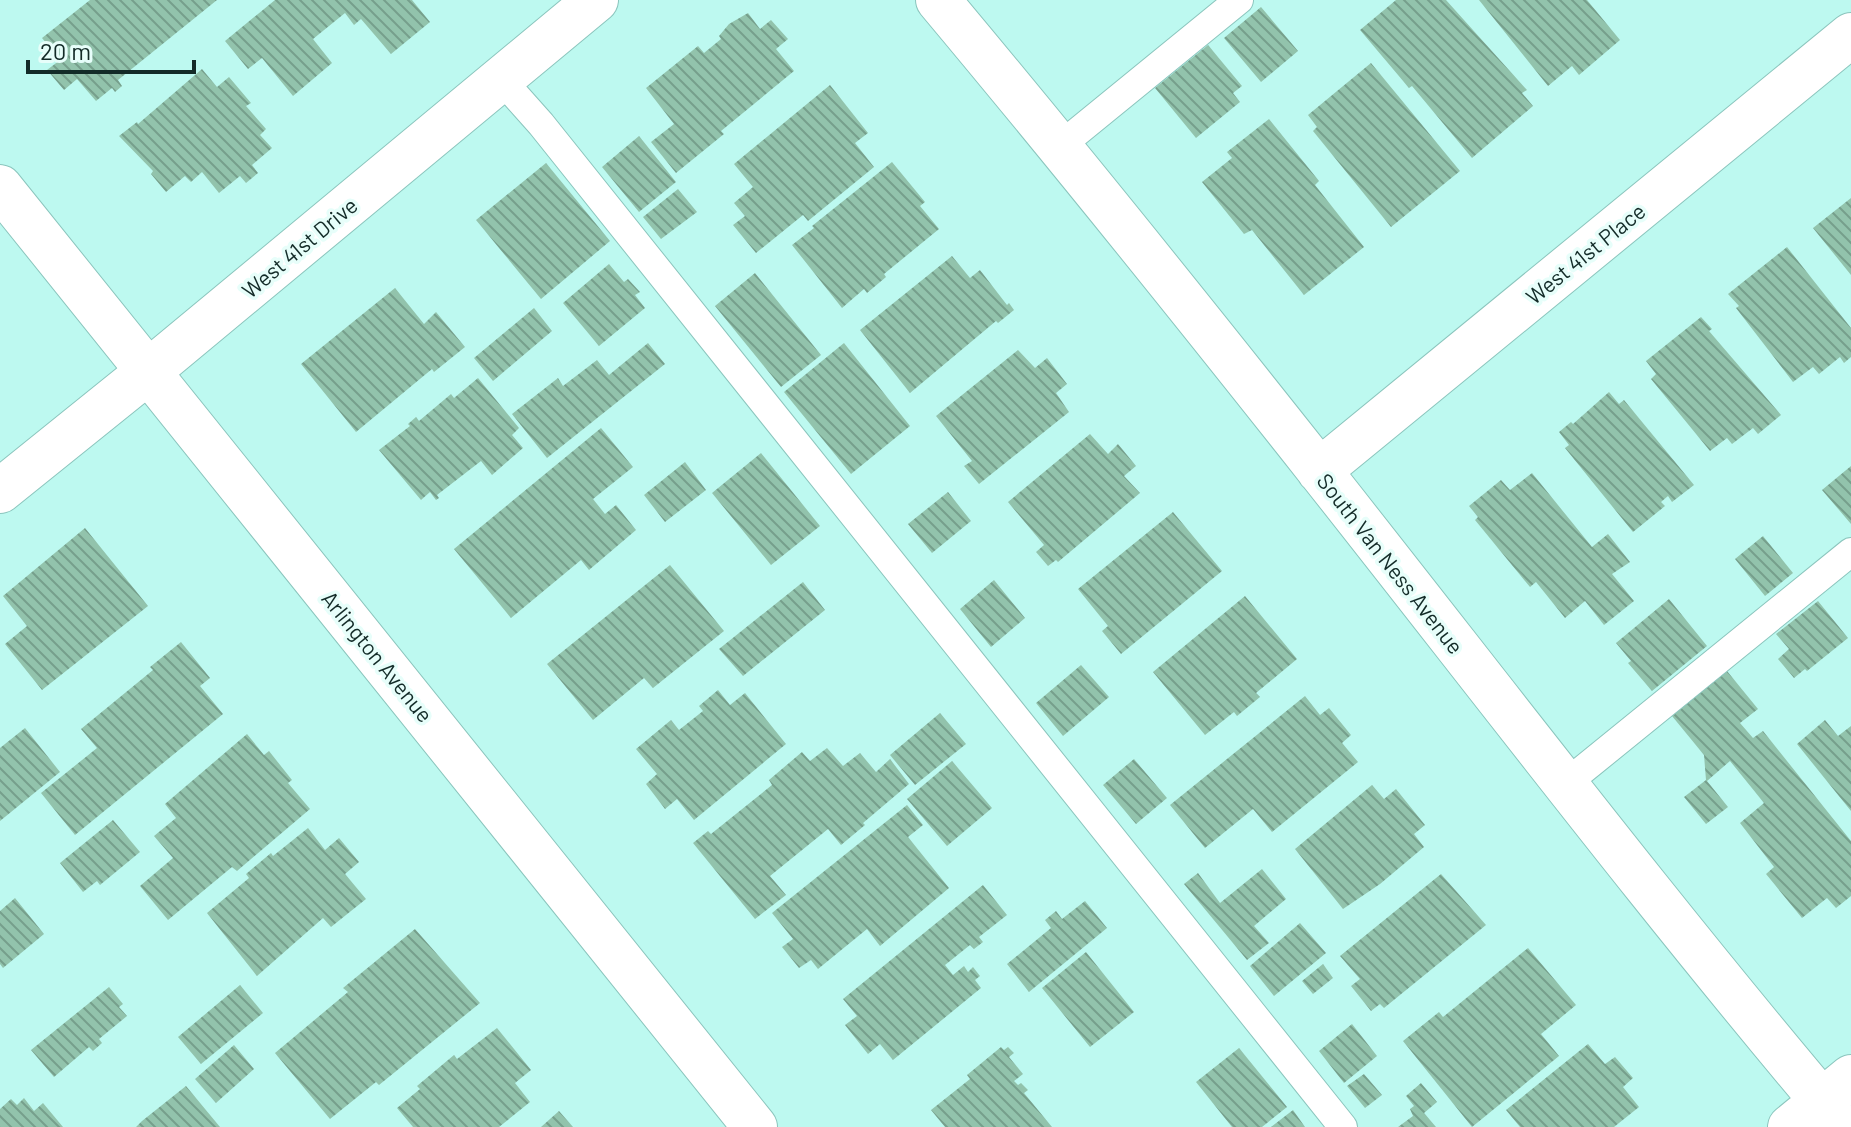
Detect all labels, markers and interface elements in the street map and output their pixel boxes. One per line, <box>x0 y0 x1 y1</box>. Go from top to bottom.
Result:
scale bar <box>28 24 194 74</box>
text: 20 m <box>40 36 91 65</box>
street label: West 41st Drive <box>236 191 362 303</box>
street label: West 41st Place <box>1520 197 1650 309</box>
street label: South Van Ness Avenue <box>1312 468 1470 658</box>
street label: Arlington Avenue <box>317 585 439 727</box>

